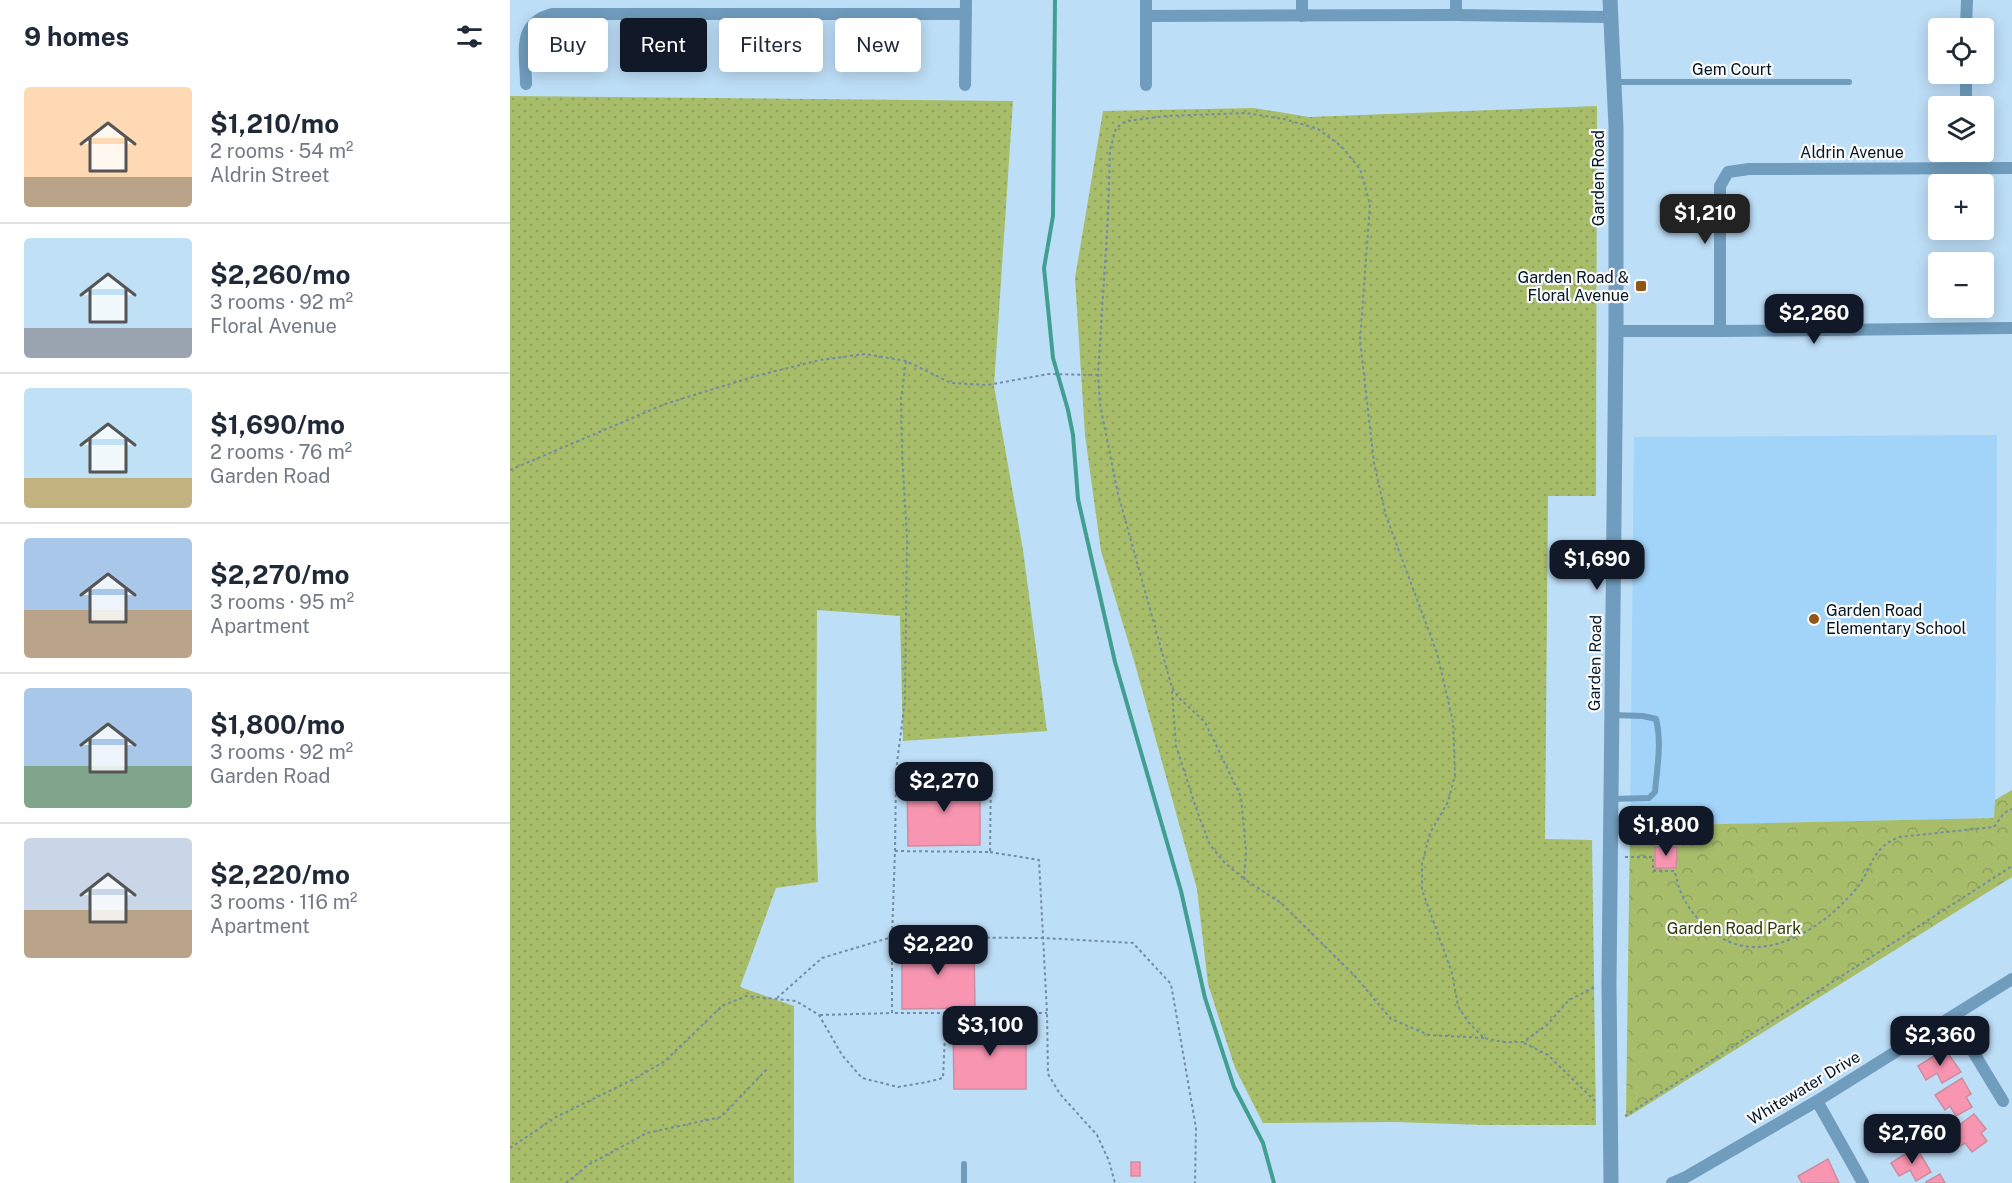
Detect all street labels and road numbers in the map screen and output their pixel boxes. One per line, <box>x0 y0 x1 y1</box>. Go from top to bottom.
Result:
street label: Gem Court <box>1692 60 1772 79</box>
street label: Garden Road <box>1589 130 1608 226</box>
street label: Aldrin Avenue <box>1800 143 1904 162</box>
street label: Garden Road <box>1585 615 1605 711</box>
street label: Whitewater Drive <box>1744 1047 1864 1129</box>

